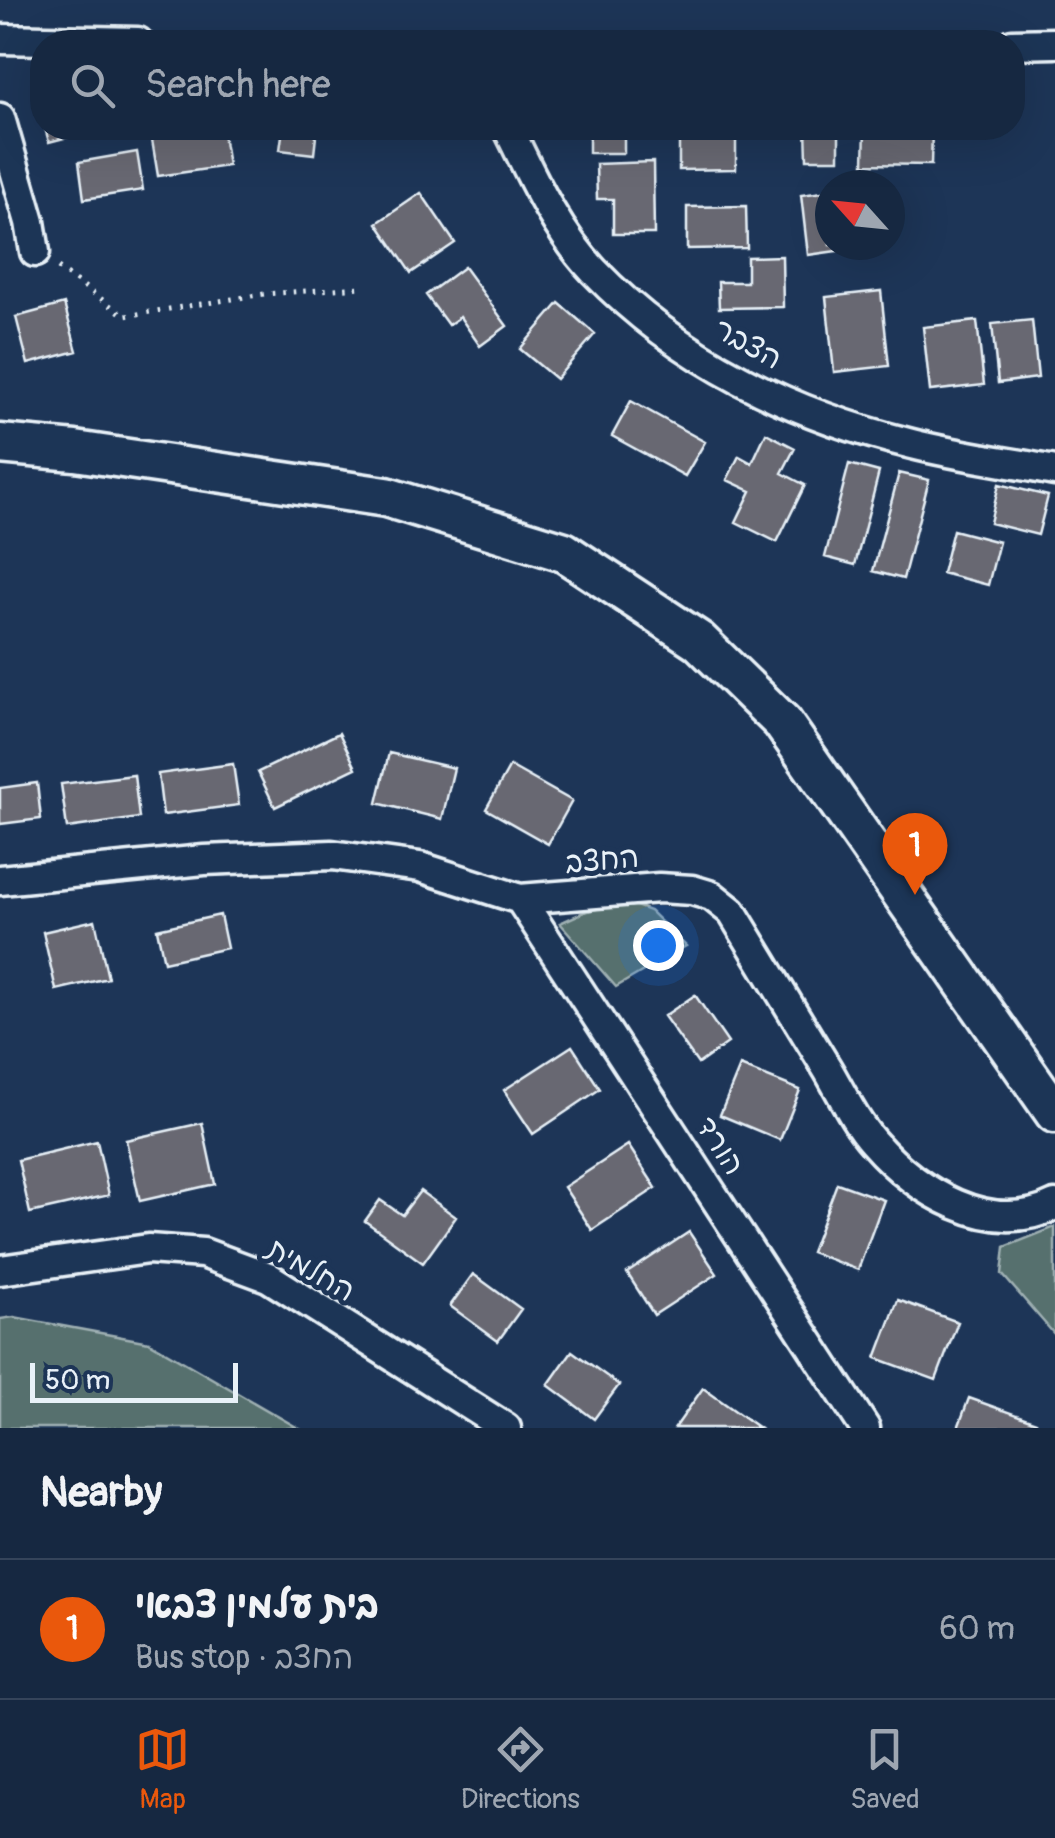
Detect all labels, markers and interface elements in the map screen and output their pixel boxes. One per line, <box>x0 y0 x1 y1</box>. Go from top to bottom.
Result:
search box <box>30 30 1025 140</box>
icon: search <box>65 58 120 113</box>
text: Search here <box>145 61 331 109</box>
north arrow <box>815 170 905 260</box>
street label: הצבר <box>708 310 788 378</box>
pin: 1 <box>882 812 948 895</box>
street label: החצב <box>563 838 641 882</box>
your location <box>633 920 684 971</box>
street label: הורד <box>688 1110 752 1182</box>
street label: החלמית <box>259 1229 362 1310</box>
scale bar <box>30 1358 238 1402</box>
text: 50 m <box>45 1363 110 1398</box>
text: Nearby <box>40 1467 162 1519</box>
text: בית עלמין צבאי <box>135 1581 379 1629</box>
text: 1 <box>66 1609 79 1649</box>
text: 60 m <box>939 1609 1015 1649</box>
text: Bus stop · החצב <box>135 1638 354 1678</box>
tab: Map <box>135 1722 190 1817</box>
tab: Directions <box>461 1722 580 1817</box>
tab: Saved <box>850 1722 920 1817</box>

